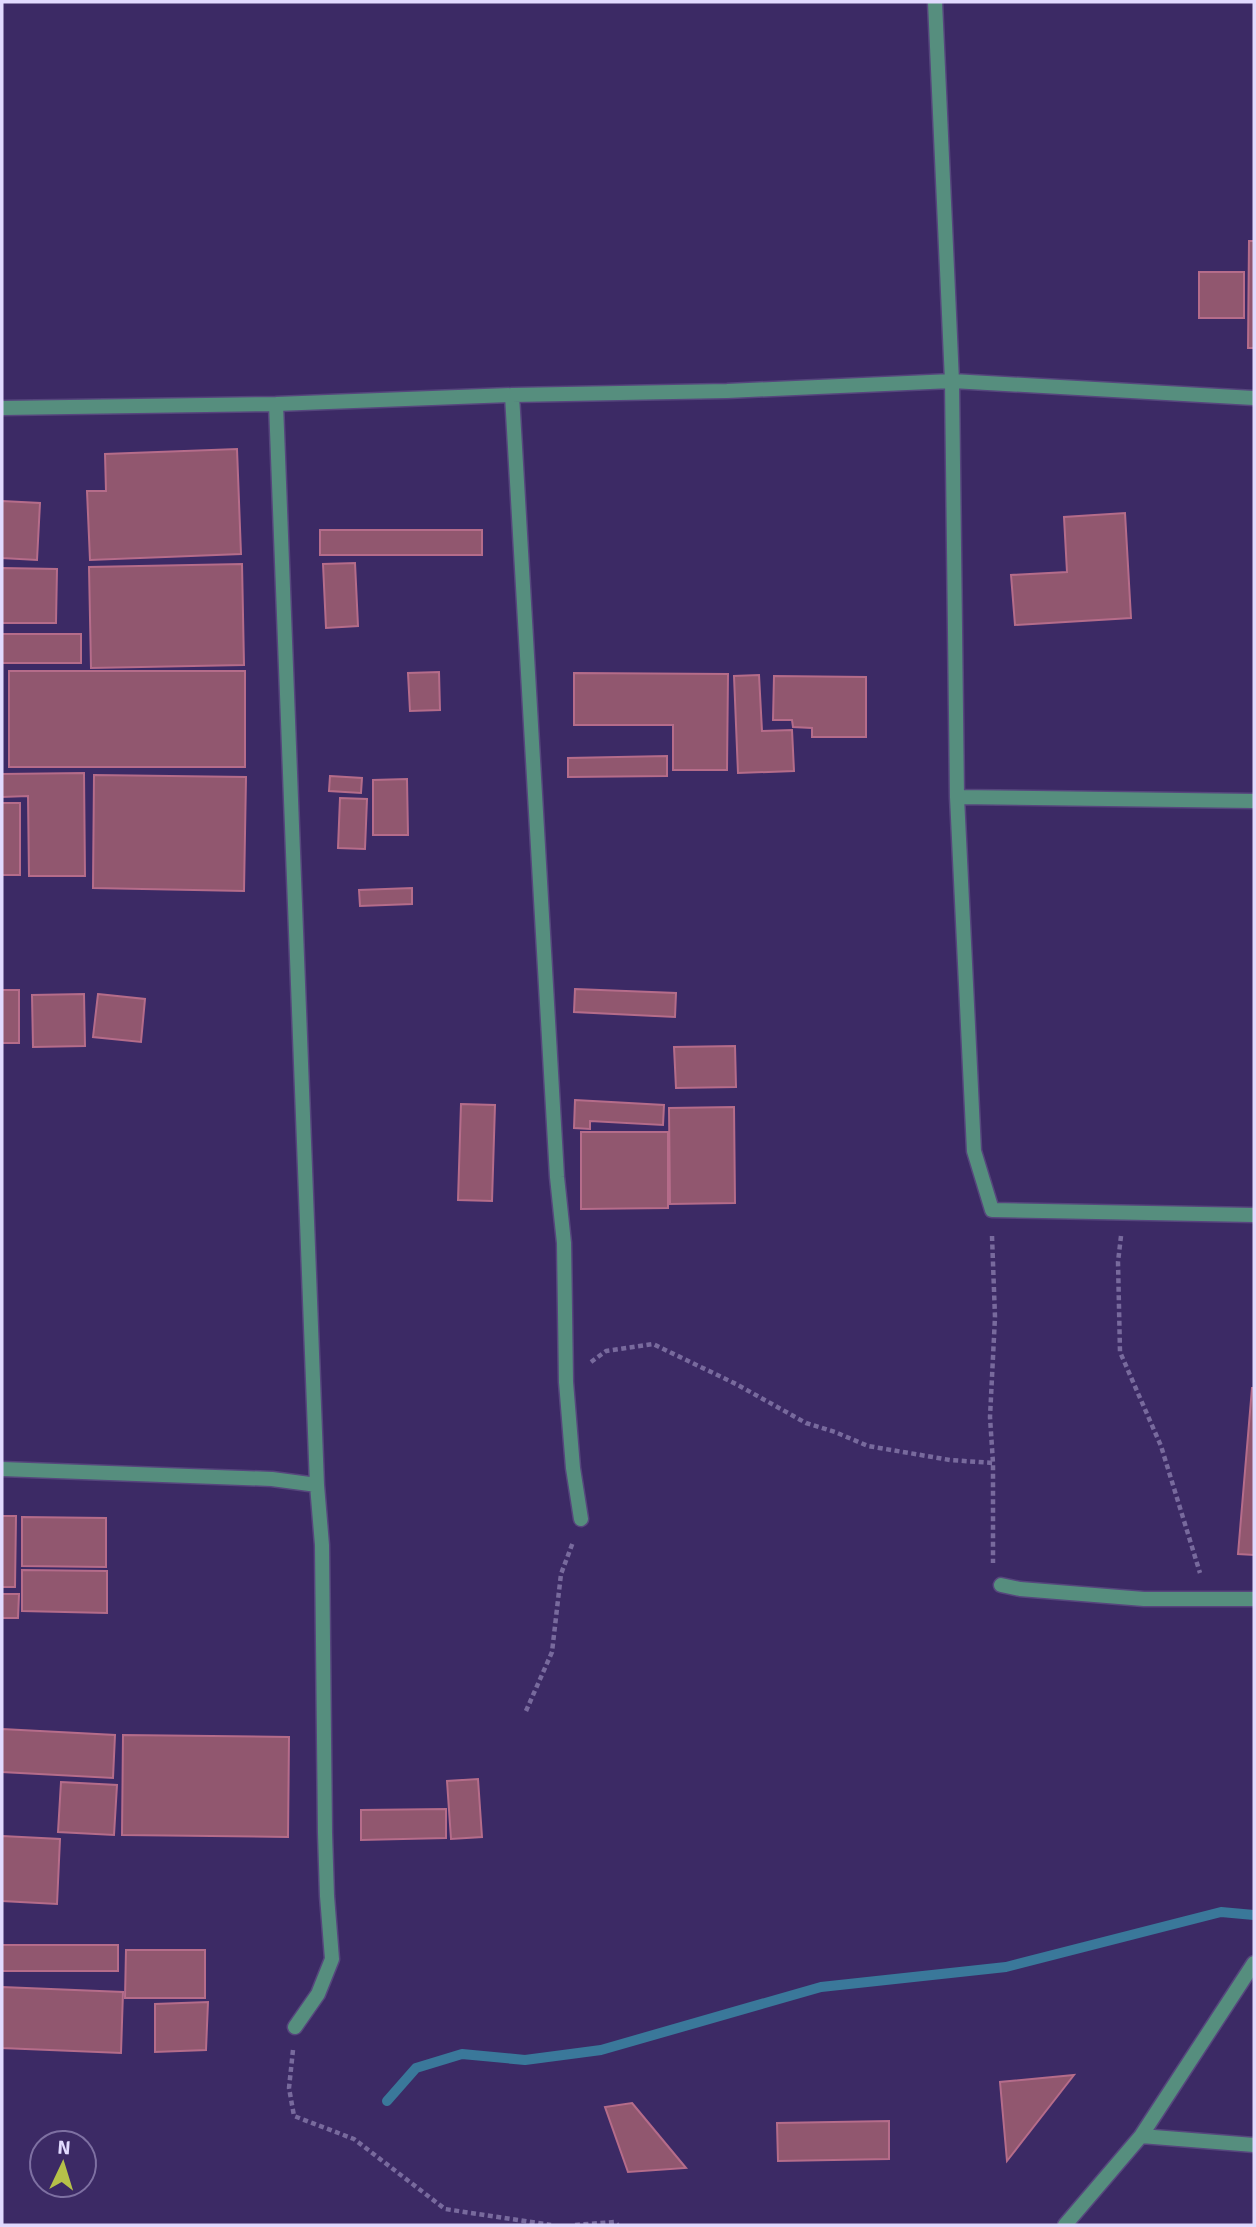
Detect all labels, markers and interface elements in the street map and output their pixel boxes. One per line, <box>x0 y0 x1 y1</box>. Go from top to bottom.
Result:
north arrow <box>28 2129 98 2199</box>
text: N <box>57 2136 72 2160</box>

